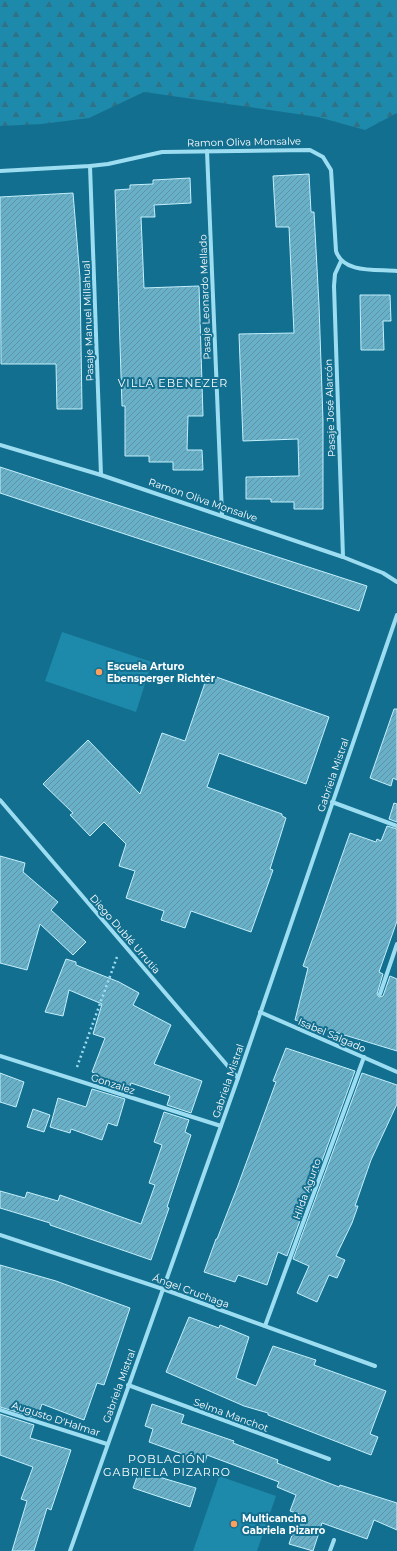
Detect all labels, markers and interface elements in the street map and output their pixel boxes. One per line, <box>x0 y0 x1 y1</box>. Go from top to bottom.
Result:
street label: Ramon Oliva Monsalve <box>187 135 301 149</box>
street label: Pasaje Leonardo Mellado <box>196 234 214 360</box>
street label: Pasaje Manuel Millahual <box>79 260 97 382</box>
street label: Pasaje José Alarcón <box>322 359 338 457</box>
district label: VILLA EBENEZER <box>118 376 228 390</box>
street label: Ramon Oliva Monsalve <box>147 475 259 525</box>
place label: Escuela Arturo Ebensperger Richter <box>107 660 216 685</box>
marker: Escuela Arturo Ebensperger Richter <box>94 667 104 677</box>
street label: Gabriela Mistral <box>314 736 352 814</box>
street label: Diego Dublé Urrutia <box>87 892 163 976</box>
street label: Isabel Salgado <box>296 1015 368 1055</box>
street label: Gabriela Mistral <box>209 1042 247 1120</box>
street label: Gonzalez <box>89 1071 137 1097</box>
street label: Hilda Agurto <box>290 1157 324 1221</box>
street label: Ángel Cruchaga <box>151 1271 231 1311</box>
street label: Gabriela Mistral <box>100 1347 138 1425</box>
street label: Selma Manchot <box>192 1395 270 1435</box>
street label: Augusto D'Halmar <box>10 1399 102 1439</box>
district label: POBLACIÓN GABRIELA PIZARRO <box>103 1452 231 1479</box>
place label: Multicancha Gabriela Pizarro <box>242 1512 326 1537</box>
marker: Multicancha Gabriela Pizarro <box>229 1519 239 1529</box>

